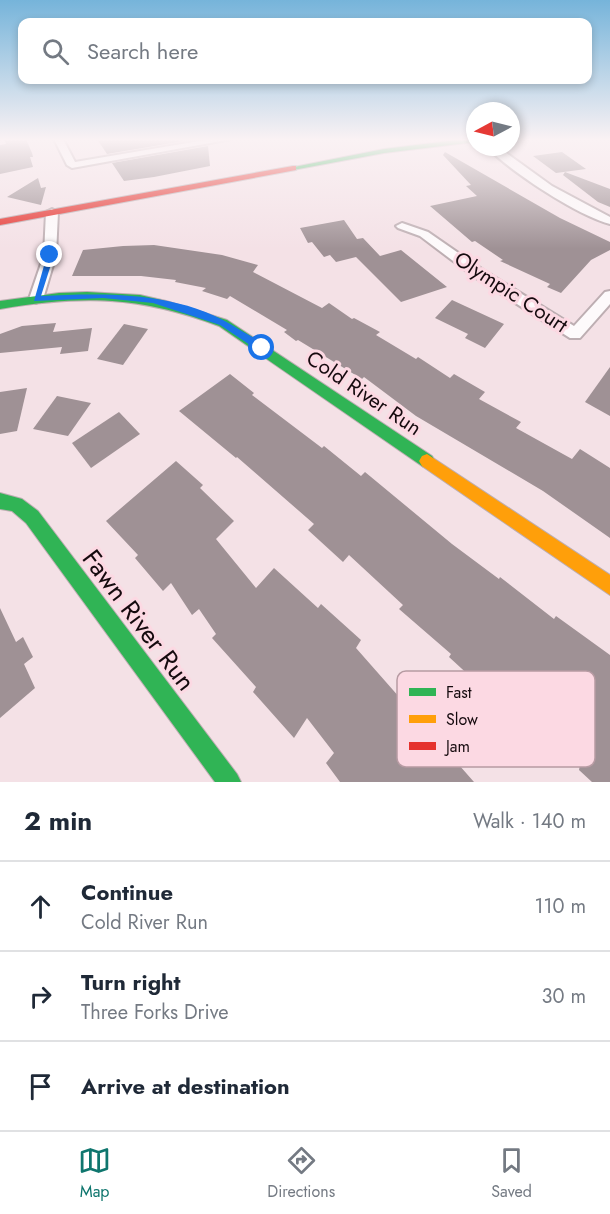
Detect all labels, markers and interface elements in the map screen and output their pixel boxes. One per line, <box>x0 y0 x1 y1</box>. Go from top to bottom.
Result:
search box <box>18 18 592 84</box>
icon: search <box>39 35 72 68</box>
text: Search here <box>87 35 198 67</box>
north arrow <box>466 102 520 156</box>
route end <box>36 241 62 267</box>
street label: Olympic Court <box>448 244 574 340</box>
route start <box>248 334 274 360</box>
street label: Cold River Run <box>300 343 428 443</box>
street label: Fawn River Run <box>73 541 205 699</box>
legend <box>397 671 595 767</box>
text: Fast <box>446 681 472 704</box>
text: Slow <box>446 708 478 731</box>
text: Jam <box>444 735 470 758</box>
text: 2 min <box>24 802 92 840</box>
text: Walk · 140 m <box>473 807 586 836</box>
text: Continue <box>81 876 173 908</box>
icon: ahead <box>24 890 57 923</box>
text: 110 m <box>534 892 586 921</box>
text: Cold River Run <box>81 908 208 937</box>
text: Turn right <box>81 966 181 998</box>
icon: right <box>24 980 57 1013</box>
text: 30 m <box>541 982 586 1011</box>
text: Three Forks Drive <box>81 998 228 1027</box>
icon: arrive <box>24 1070 57 1103</box>
text: Arrive at destination <box>81 1070 290 1102</box>
tab: Map <box>78 1144 111 1203</box>
tab: Directions <box>267 1144 335 1203</box>
tab: Saved <box>491 1144 532 1203</box>

